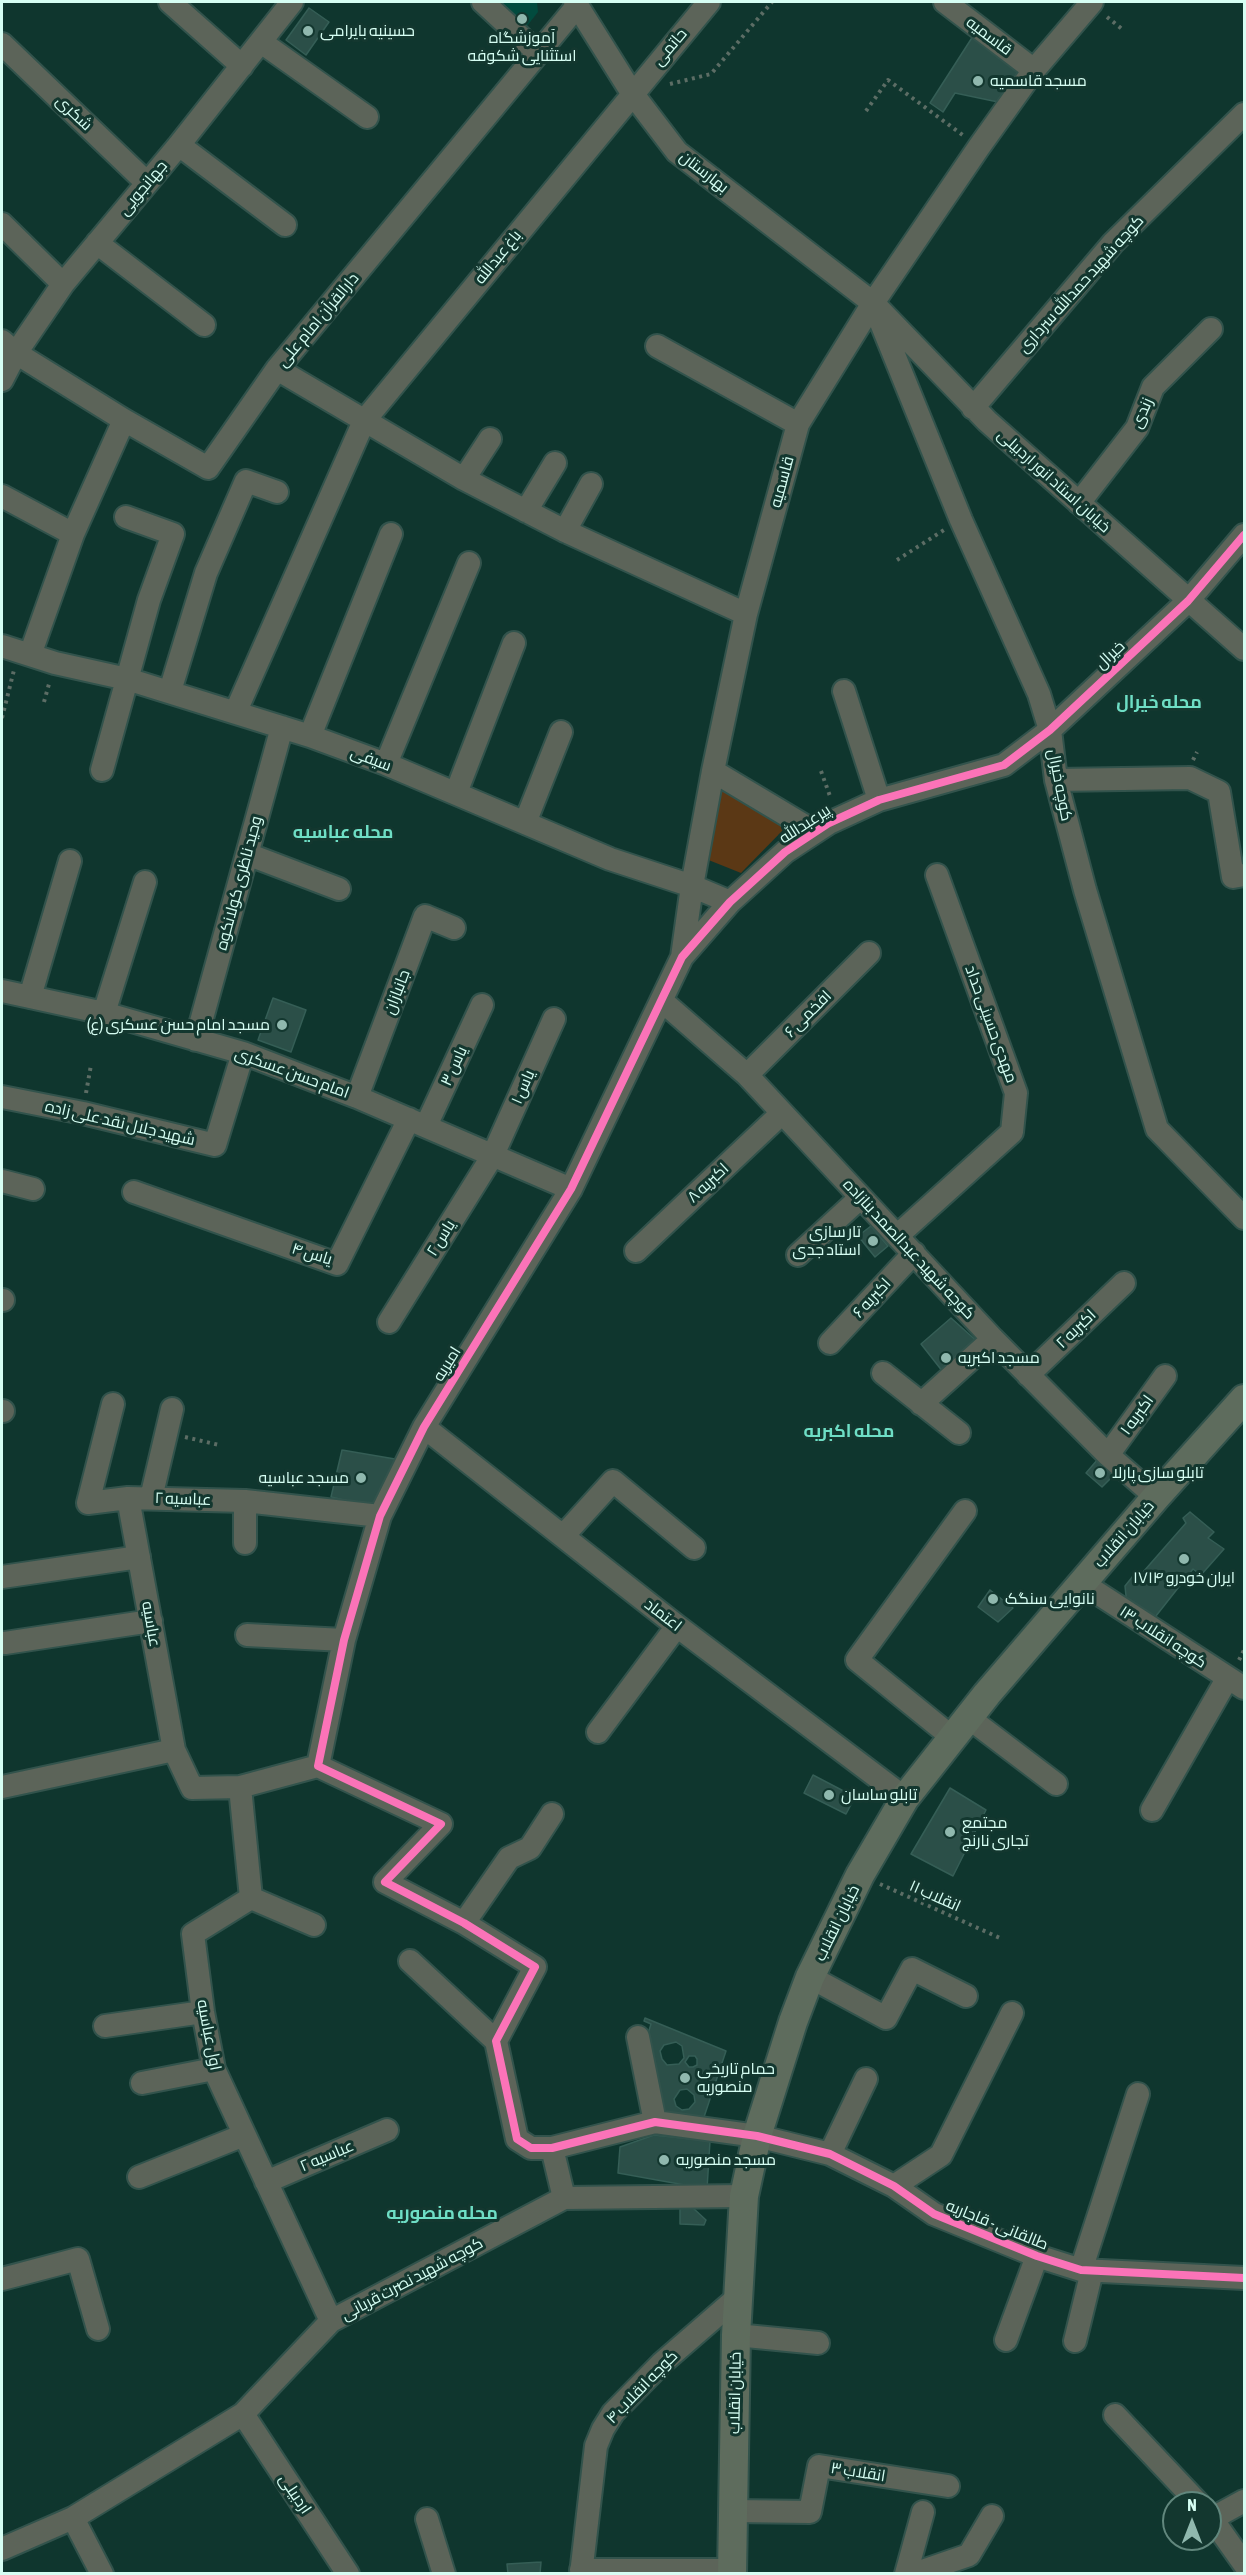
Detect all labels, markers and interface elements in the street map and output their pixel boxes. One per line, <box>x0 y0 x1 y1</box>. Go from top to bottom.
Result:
marker: آموزشگاه استثنایی شکوفه <box>515 12 529 26</box>
street label: قاسمیه <box>962 13 1016 59</box>
place label: حسینیه بایرامی <box>320 21 415 41</box>
marker: حسینیه بایرامی <box>301 24 315 38</box>
street label: حاتمی <box>649 24 691 70</box>
place label: آموزشگاه استثنایی شکوفه <box>468 28 576 66</box>
place label: مسجد قاسمیه <box>990 71 1087 91</box>
marker: مسجد قاسمیه <box>971 74 985 88</box>
street label: شکری <box>52 91 96 135</box>
street label: بهارستان <box>676 147 732 197</box>
street label: جهانجویی <box>115 157 171 219</box>
street label: کوچه شهید حمدالله سرداری <box>1014 211 1148 357</box>
street label: باغ عبدالله <box>470 226 526 288</box>
street label: دارالقرآن امام علی <box>273 269 363 371</box>
street label: زندی <box>1127 395 1157 431</box>
street label: خیابان استاد انور اردبیلی <box>994 425 1114 537</box>
street label: قاسمیه <box>766 454 798 510</box>
street label: خیرال <box>1091 637 1129 673</box>
district label: محله خیرال <box>1116 691 1202 713</box>
street label: سیفی <box>348 742 394 776</box>
street label: کوچه خیرال <box>1044 747 1076 823</box>
street label: پیرعبدالله <box>776 800 834 848</box>
street label: وحید ناظری کولانکوه <box>212 814 266 952</box>
district label: محله عباسیه <box>293 821 393 843</box>
street label: مهدی حسینی حداد <box>961 963 1021 1085</box>
street label: جانبازان <box>380 967 414 1017</box>
street label: افخمی ۶ <box>781 987 835 1041</box>
place label: مسجد امام حسن عسکری (ع) <box>87 1015 270 1035</box>
marker: مسجد امام حسن عسکری (ع) <box>275 1018 289 1032</box>
street label: امام حسن عسکری <box>232 1043 352 1103</box>
street label: یاس ۳ <box>437 1043 471 1089</box>
street label: یاس ۱ <box>507 1067 539 1107</box>
street label: شهید جلال نقد علی زاده <box>43 1096 197 1150</box>
street label: اکبریه ۸ <box>683 1159 733 1207</box>
street label: کوچه شهید عبدالصمد بنازاده <box>839 1175 979 1323</box>
street label: یاس ۲ <box>423 1216 459 1260</box>
place label: تار سازی استاد جدی <box>792 1222 861 1260</box>
marker: تار سازی استاد جدی <box>866 1234 880 1248</box>
street label: یاس ۴ <box>290 1239 334 1269</box>
street label: اکبریه ۶ <box>849 1274 895 1322</box>
street label: اکبریه ۲ <box>1052 1305 1100 1353</box>
street label: امیریه <box>429 1343 465 1385</box>
place label: مسجد اکبریه <box>958 1348 1040 1368</box>
marker: مسجد اکبریه <box>939 1351 953 1365</box>
street label: اکبریه ۱ <box>1116 1391 1158 1439</box>
district label: محله اکبریه <box>803 1420 895 1442</box>
place label: تابلو سازی پارلا <box>1112 1463 1204 1483</box>
marker: تابلو سازی پارلا <box>1093 1466 1107 1480</box>
place label: مسجد عباسیه <box>258 1468 349 1488</box>
marker: مسجد عباسیه <box>354 1471 368 1485</box>
street label: عباسیه ۲ <box>154 1488 212 1510</box>
street label: خیابان انقلاب <box>1090 1497 1158 1571</box>
marker: ایران خودرو ۱۷۱۴ <box>1177 1552 1191 1566</box>
place label: ایران خودرو ۱۷۱۴ <box>1133 1568 1235 1588</box>
place label: نانوایی سنگک <box>1005 1589 1095 1609</box>
marker: نانوایی سنگک <box>986 1592 1000 1606</box>
street label: اعتماد <box>641 1595 685 1635</box>
street label: عباسیه <box>138 1600 164 1648</box>
street label: کوچه انقلاب ۱۳ <box>1116 1602 1210 1672</box>
place label: تابلو ساسان <box>841 1785 917 1805</box>
marker: تابلو ساسان <box>822 1788 836 1802</box>
place label: مجتمع تجاری نارنج <box>962 1813 1029 1851</box>
marker: مجتمع تجاری نارنج <box>943 1825 957 1839</box>
street label: انقلاب ۱۱ <box>906 1876 964 1916</box>
street label: خیابان انقلاب <box>810 1882 864 1964</box>
street label: اول عباسیه <box>193 1998 225 2072</box>
place label: حمام تاریخی منصوریه <box>697 2059 775 2097</box>
marker: حمام تاریخی منصوریه <box>678 2071 692 2085</box>
street label: عباسیه ۲ <box>297 2136 357 2176</box>
place label: مسجد منصوریه <box>676 2150 776 2170</box>
marker: مسجد منصوریه <box>657 2153 671 2167</box>
street label: طالقانی - قاجاریه <box>943 2196 1051 2254</box>
district label: محله منصوریه <box>386 2202 498 2224</box>
street label: کوچه شهید نصرت قربانی <box>338 2233 486 2325</box>
street label: کوچه انقلاب ۴ <box>602 2346 682 2428</box>
street label: خیابان انقلاب <box>725 2352 745 2434</box>
street label: انقلاب ۳ <box>829 2458 887 2486</box>
street label: اردبیلی <box>275 2470 315 2518</box>
north arrow <box>1162 2491 1222 2551</box>
text: N <box>1187 2496 1197 2514</box>

